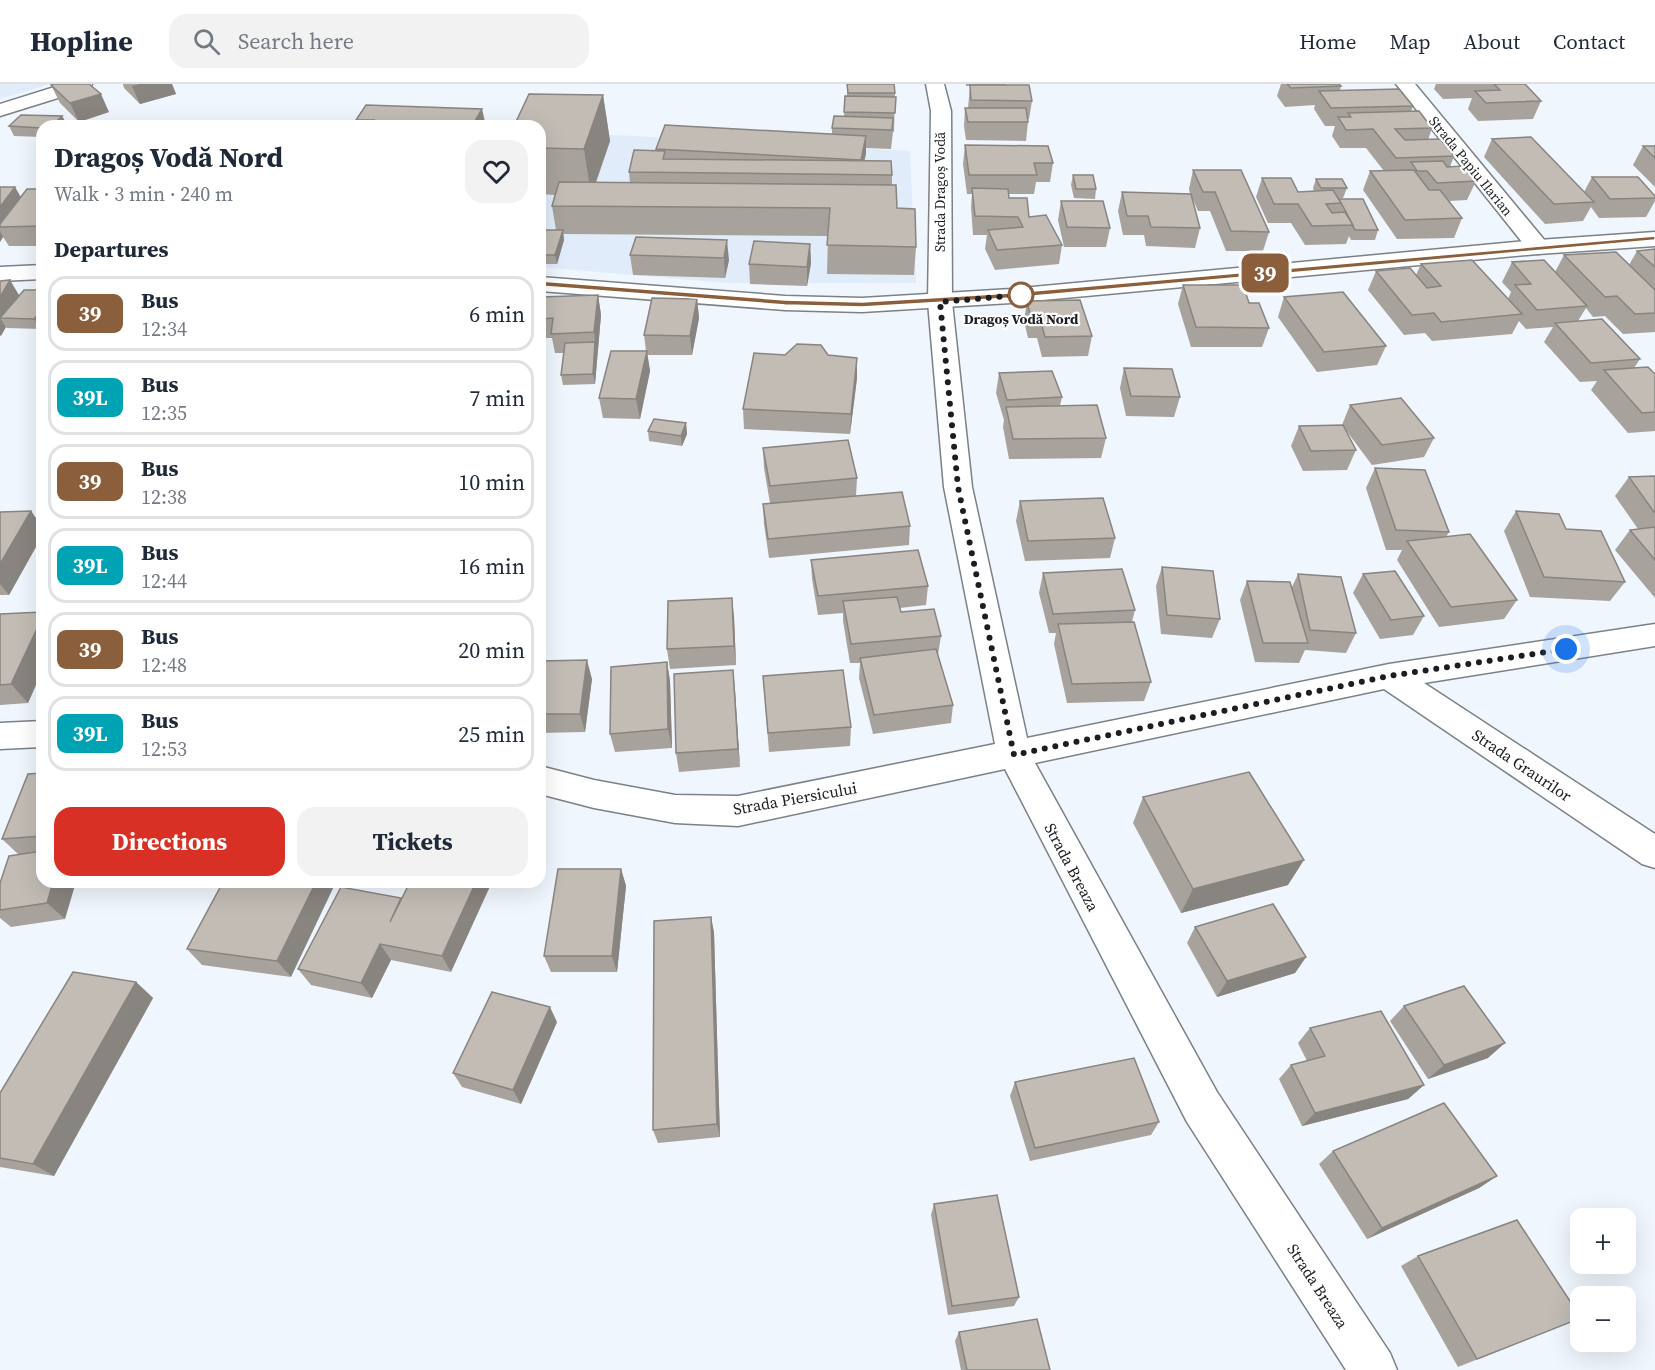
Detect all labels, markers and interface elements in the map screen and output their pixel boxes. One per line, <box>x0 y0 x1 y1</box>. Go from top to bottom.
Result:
search box <box>169 14 589 68</box>
text: Hopline <box>30 22 133 60</box>
icon: search <box>190 25 223 58</box>
text: Search here <box>238 26 354 56</box>
text: Home <box>1299 27 1357 56</box>
text: Map <box>1390 27 1431 56</box>
text: About <box>1464 27 1520 56</box>
text: Contact <box>1553 27 1625 56</box>
street label: Strada Papiu Ilarian <box>1424 112 1518 221</box>
street label: Strada Dragoș Vodă <box>930 131 950 252</box>
text: Dragoș Vodă Nord <box>54 138 283 176</box>
button: heart <box>465 140 528 203</box>
text: Walk · 3 min · 240 m <box>54 180 233 208</box>
text: Departures <box>54 234 168 264</box>
line badge: 39 <box>1238 254 1292 292</box>
text: 39 <box>1254 259 1276 288</box>
marker: Dragoș Vodă Nord <box>1008 282 1034 308</box>
text: Bus <box>141 285 178 315</box>
text: 39 <box>79 299 101 328</box>
text: 6 min <box>469 299 525 329</box>
place label: Dragoș Vodă Nord <box>964 309 1079 329</box>
text: 12:34 <box>141 315 187 343</box>
text: Bus <box>141 369 178 399</box>
text: 39L <box>73 383 107 412</box>
text: 7 min <box>469 383 525 413</box>
text: 12:35 <box>141 399 187 427</box>
text: Bus <box>141 453 178 483</box>
text: 39 <box>79 467 101 496</box>
text: 10 min <box>458 467 525 497</box>
text: 12:38 <box>141 483 187 511</box>
text: Bus <box>141 537 178 567</box>
text: 39L <box>73 551 107 580</box>
text: 16 min <box>458 551 525 581</box>
text: 12:44 <box>141 567 187 595</box>
text: Bus <box>141 621 178 651</box>
your location <box>1551 634 1581 664</box>
text: 39 <box>79 635 101 664</box>
text: 20 min <box>458 635 525 665</box>
text: 12:48 <box>141 651 187 679</box>
text: Bus <box>141 705 178 735</box>
text: 39L <box>73 719 107 748</box>
text: 25 min <box>458 719 525 749</box>
street label: Strada Graurilor <box>1468 724 1576 807</box>
text: 12:53 <box>141 735 187 763</box>
street label: Strada Piersicului <box>731 776 859 820</box>
button: Directions <box>54 807 285 876</box>
button: Tickets <box>297 807 528 876</box>
street label: Strada Breaza <box>1040 819 1105 916</box>
map controls <box>1570 1208 1636 1352</box>
button: + <box>1570 1208 1636 1274</box>
street label: Strada Breaza <box>1282 1239 1354 1333</box>
button: − <box>1570 1286 1636 1352</box>

